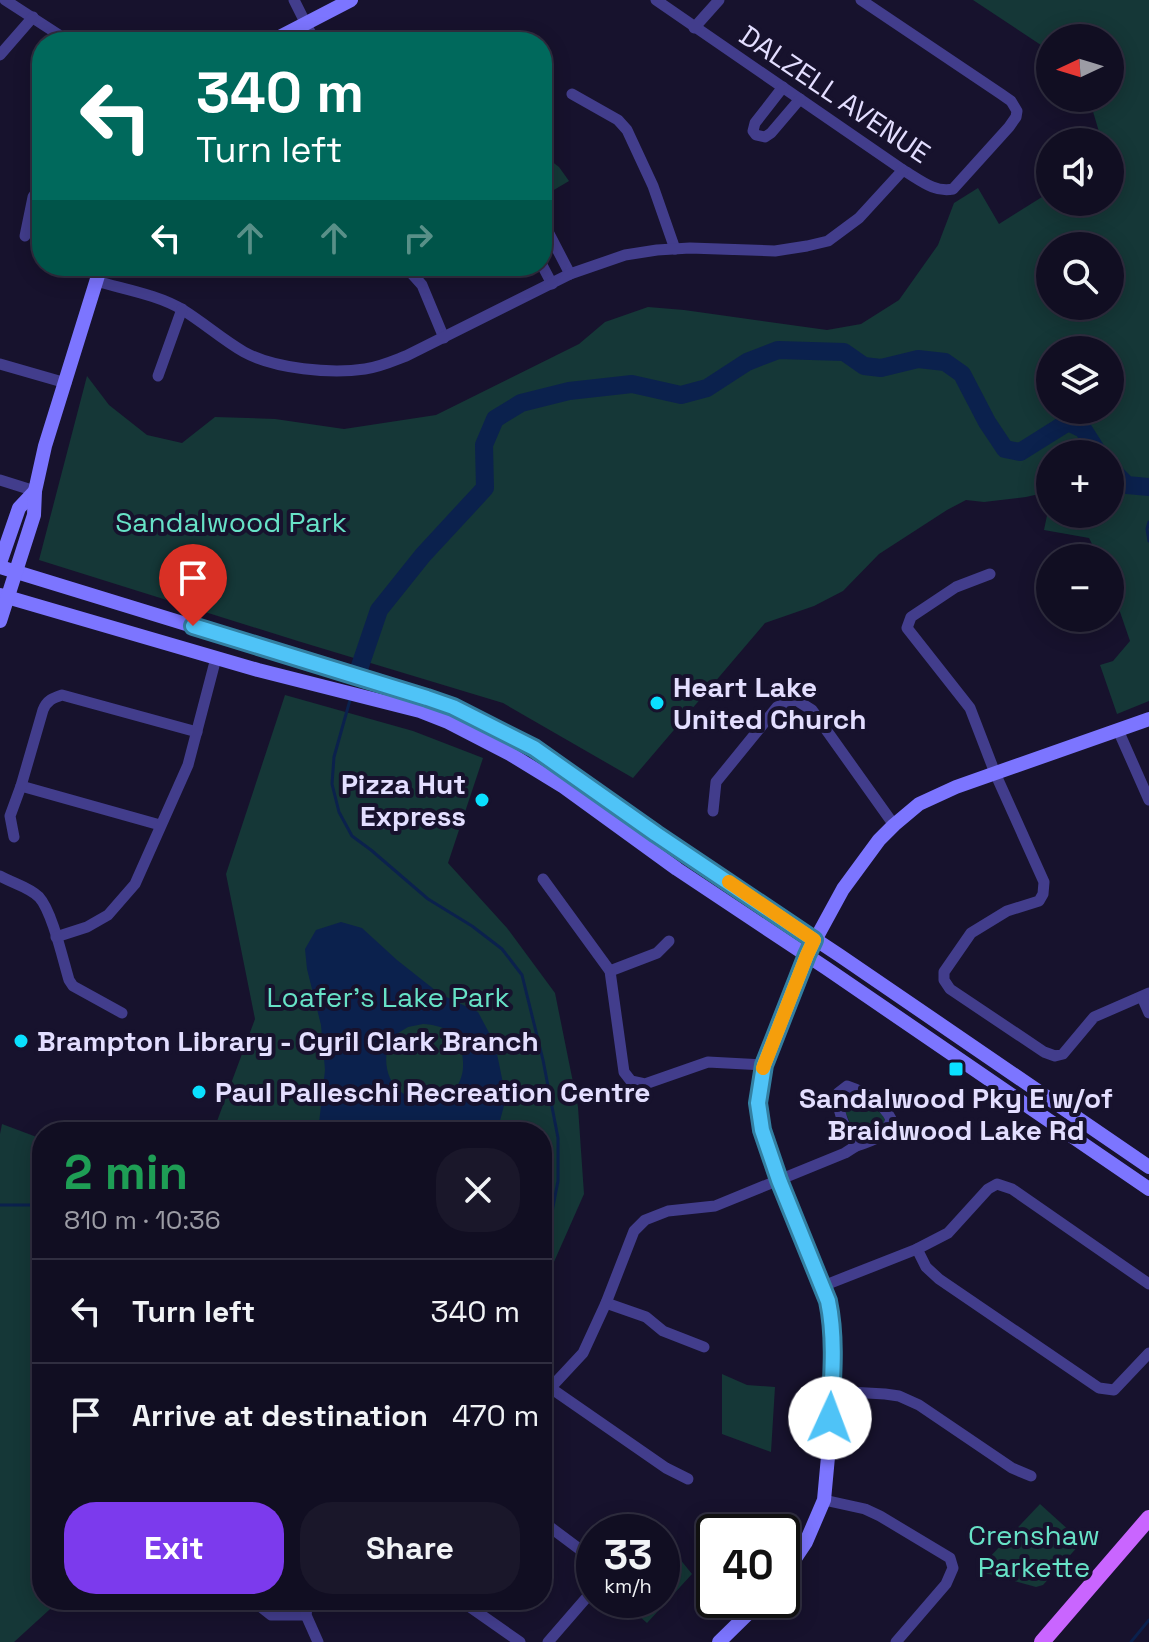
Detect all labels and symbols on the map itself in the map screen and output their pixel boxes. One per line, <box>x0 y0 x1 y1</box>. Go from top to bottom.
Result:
street label: DALZELL AVENUE <box>733 17 937 171</box>
north arrow <box>1036 24 1124 112</box>
park label: Sandalwood Park <box>115 504 347 540</box>
pin <box>159 544 227 626</box>
place label: Heart Lake United Church <box>673 669 866 737</box>
marker: Heart Lake United Church <box>648 694 666 712</box>
place label: Pizza Hut Express <box>341 766 466 834</box>
marker: Pizza Hut Express <box>473 791 491 809</box>
park label: Loafer's Lake Park <box>266 979 510 1015</box>
place label: Brampton Library - Cyril Clark Branch <box>37 1023 539 1059</box>
marker: Brampton Library - Cyril Clark Branch <box>12 1032 30 1050</box>
marker: Sandalwood Pky E w/of Braidwood Lake Rd <box>947 1060 965 1078</box>
place label: Paul Palleschi Recreation Centre <box>215 1074 650 1110</box>
place label: Sandalwood Pky E w/of Braidwood Lake Rd <box>799 1080 1113 1148</box>
marker: Paul Palleschi Recreation Centre <box>190 1083 208 1101</box>
position arrow <box>788 1376 872 1460</box>
speed limit sign: 40 <box>696 1514 800 1618</box>
park label: Crenshaw Parkette <box>968 1517 1100 1585</box>

